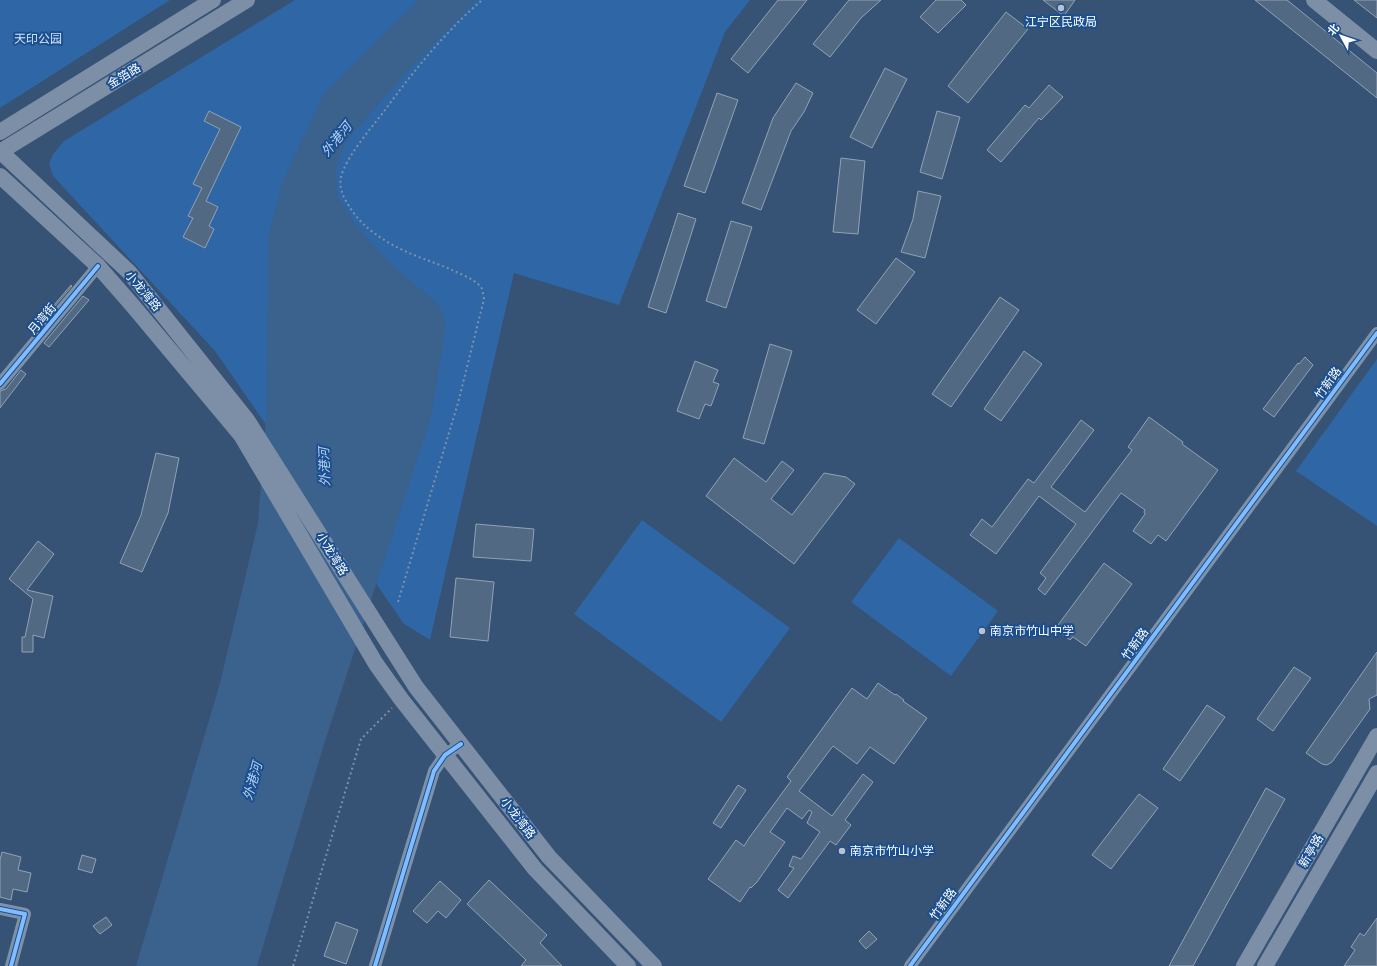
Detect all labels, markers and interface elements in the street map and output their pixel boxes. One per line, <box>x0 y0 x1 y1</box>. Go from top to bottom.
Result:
marker: 江宁区民政局 <box>1056 3 1066 13</box>
place label: 江宁区民政局 <box>1025 12 1097 31</box>
north arrow <box>1321 16 1361 56</box>
text: 北 <box>1324 20 1343 39</box>
park label: 天印公园 <box>14 29 62 48</box>
street label: 金箔路 <box>103 58 144 93</box>
water label: 外港河 <box>316 115 358 160</box>
street label: 小龙湾路 <box>121 266 166 315</box>
street label: 月湾街 <box>23 299 60 339</box>
street label: 竹新路 <box>1309 363 1346 403</box>
water label: 外港河 <box>313 444 335 487</box>
street label: 小龙湾路 <box>312 528 353 579</box>
place label: 南京市竹山中学 <box>990 621 1074 640</box>
street label: 竹新路 <box>1116 624 1153 664</box>
marker: 南京市竹山中学 <box>977 626 987 636</box>
water label: 外港河 <box>237 757 268 803</box>
street label: 小龙湾路 <box>496 793 541 842</box>
street label: 新亭路 <box>1293 830 1328 871</box>
place label: 南京市竹山小学 <box>850 841 934 860</box>
marker: 南京市竹山小学 <box>837 846 847 856</box>
street label: 竹新路 <box>924 884 961 924</box>

